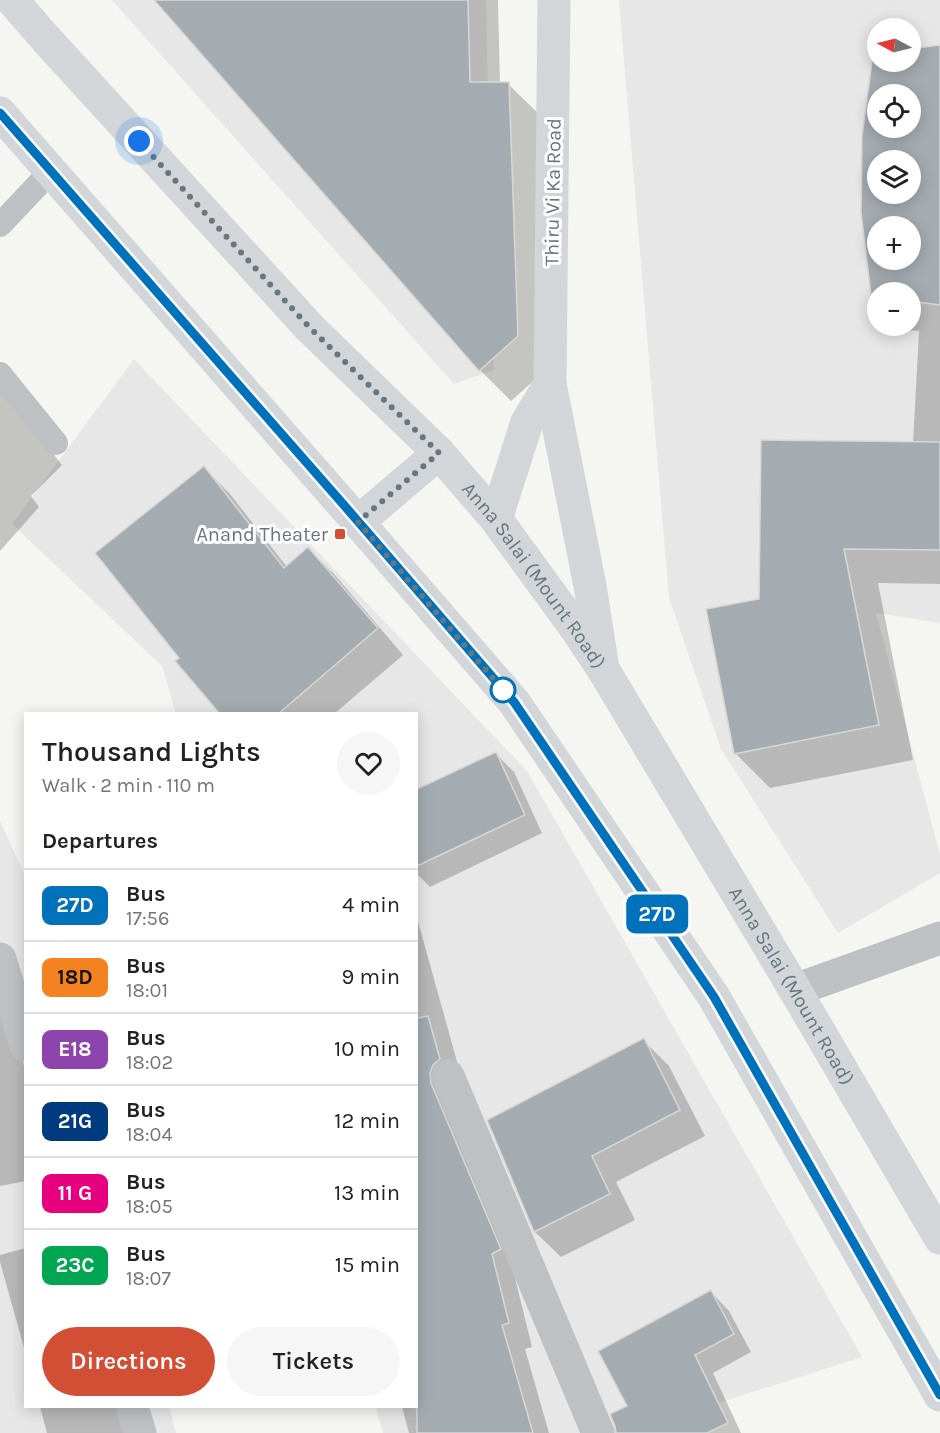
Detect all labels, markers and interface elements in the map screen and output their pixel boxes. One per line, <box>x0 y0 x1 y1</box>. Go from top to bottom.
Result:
north arrow <box>867 18 921 72</box>
map controls <box>867 18 921 336</box>
button: locate <box>867 84 921 138</box>
street label: Thiru Vi Ka Road <box>540 118 566 266</box>
your location <box>124 126 154 156</box>
button: layers <box>867 150 921 204</box>
button: + <box>867 216 921 270</box>
button: − <box>867 282 921 336</box>
street label: Anna Salai (Mount Road) <box>458 477 611 673</box>
place label: Anand Theater <box>196 523 329 546</box>
marker: Anand Theater <box>333 527 347 541</box>
unlabelled marker <box>490 677 516 703</box>
button: heart <box>337 732 400 795</box>
text: Thousand Lights <box>42 735 261 768</box>
text: Walk · 2 min · 110 m <box>42 774 215 797</box>
text: Departures <box>42 828 158 854</box>
text: Bus <box>126 881 166 907</box>
street label: Anna Salai (Mount Road) <box>724 882 859 1089</box>
text: 4 min <box>342 892 400 918</box>
text: 27D <box>56 893 94 917</box>
line badge: 27D <box>622 894 692 934</box>
text: 27D <box>638 902 676 926</box>
text: 17:56 <box>126 907 169 930</box>
text: Bus <box>126 953 166 979</box>
text: 9 min <box>342 964 400 990</box>
text: 18D <box>57 965 93 989</box>
text: 18:01 <box>126 979 168 1002</box>
text: Bus <box>126 1025 166 1051</box>
text: 10 min <box>334 1036 400 1062</box>
text: E18 <box>58 1037 92 1061</box>
text: 18:02 <box>126 1051 173 1074</box>
text: Bus <box>126 1097 166 1123</box>
text: 12 min <box>334 1108 400 1134</box>
text: 21G <box>58 1109 92 1133</box>
text: 18:04 <box>126 1123 173 1146</box>
text: Bus <box>126 1169 166 1195</box>
text: 13 min <box>334 1180 400 1206</box>
text: 11 G <box>58 1181 92 1205</box>
text: 18:05 <box>126 1195 173 1218</box>
text: Bus <box>126 1241 166 1267</box>
text: 15 min <box>335 1252 400 1278</box>
text: 23C <box>55 1253 95 1277</box>
text: 18:07 <box>126 1267 171 1290</box>
button: Directions <box>42 1327 215 1396</box>
button: Tickets <box>227 1327 400 1396</box>

